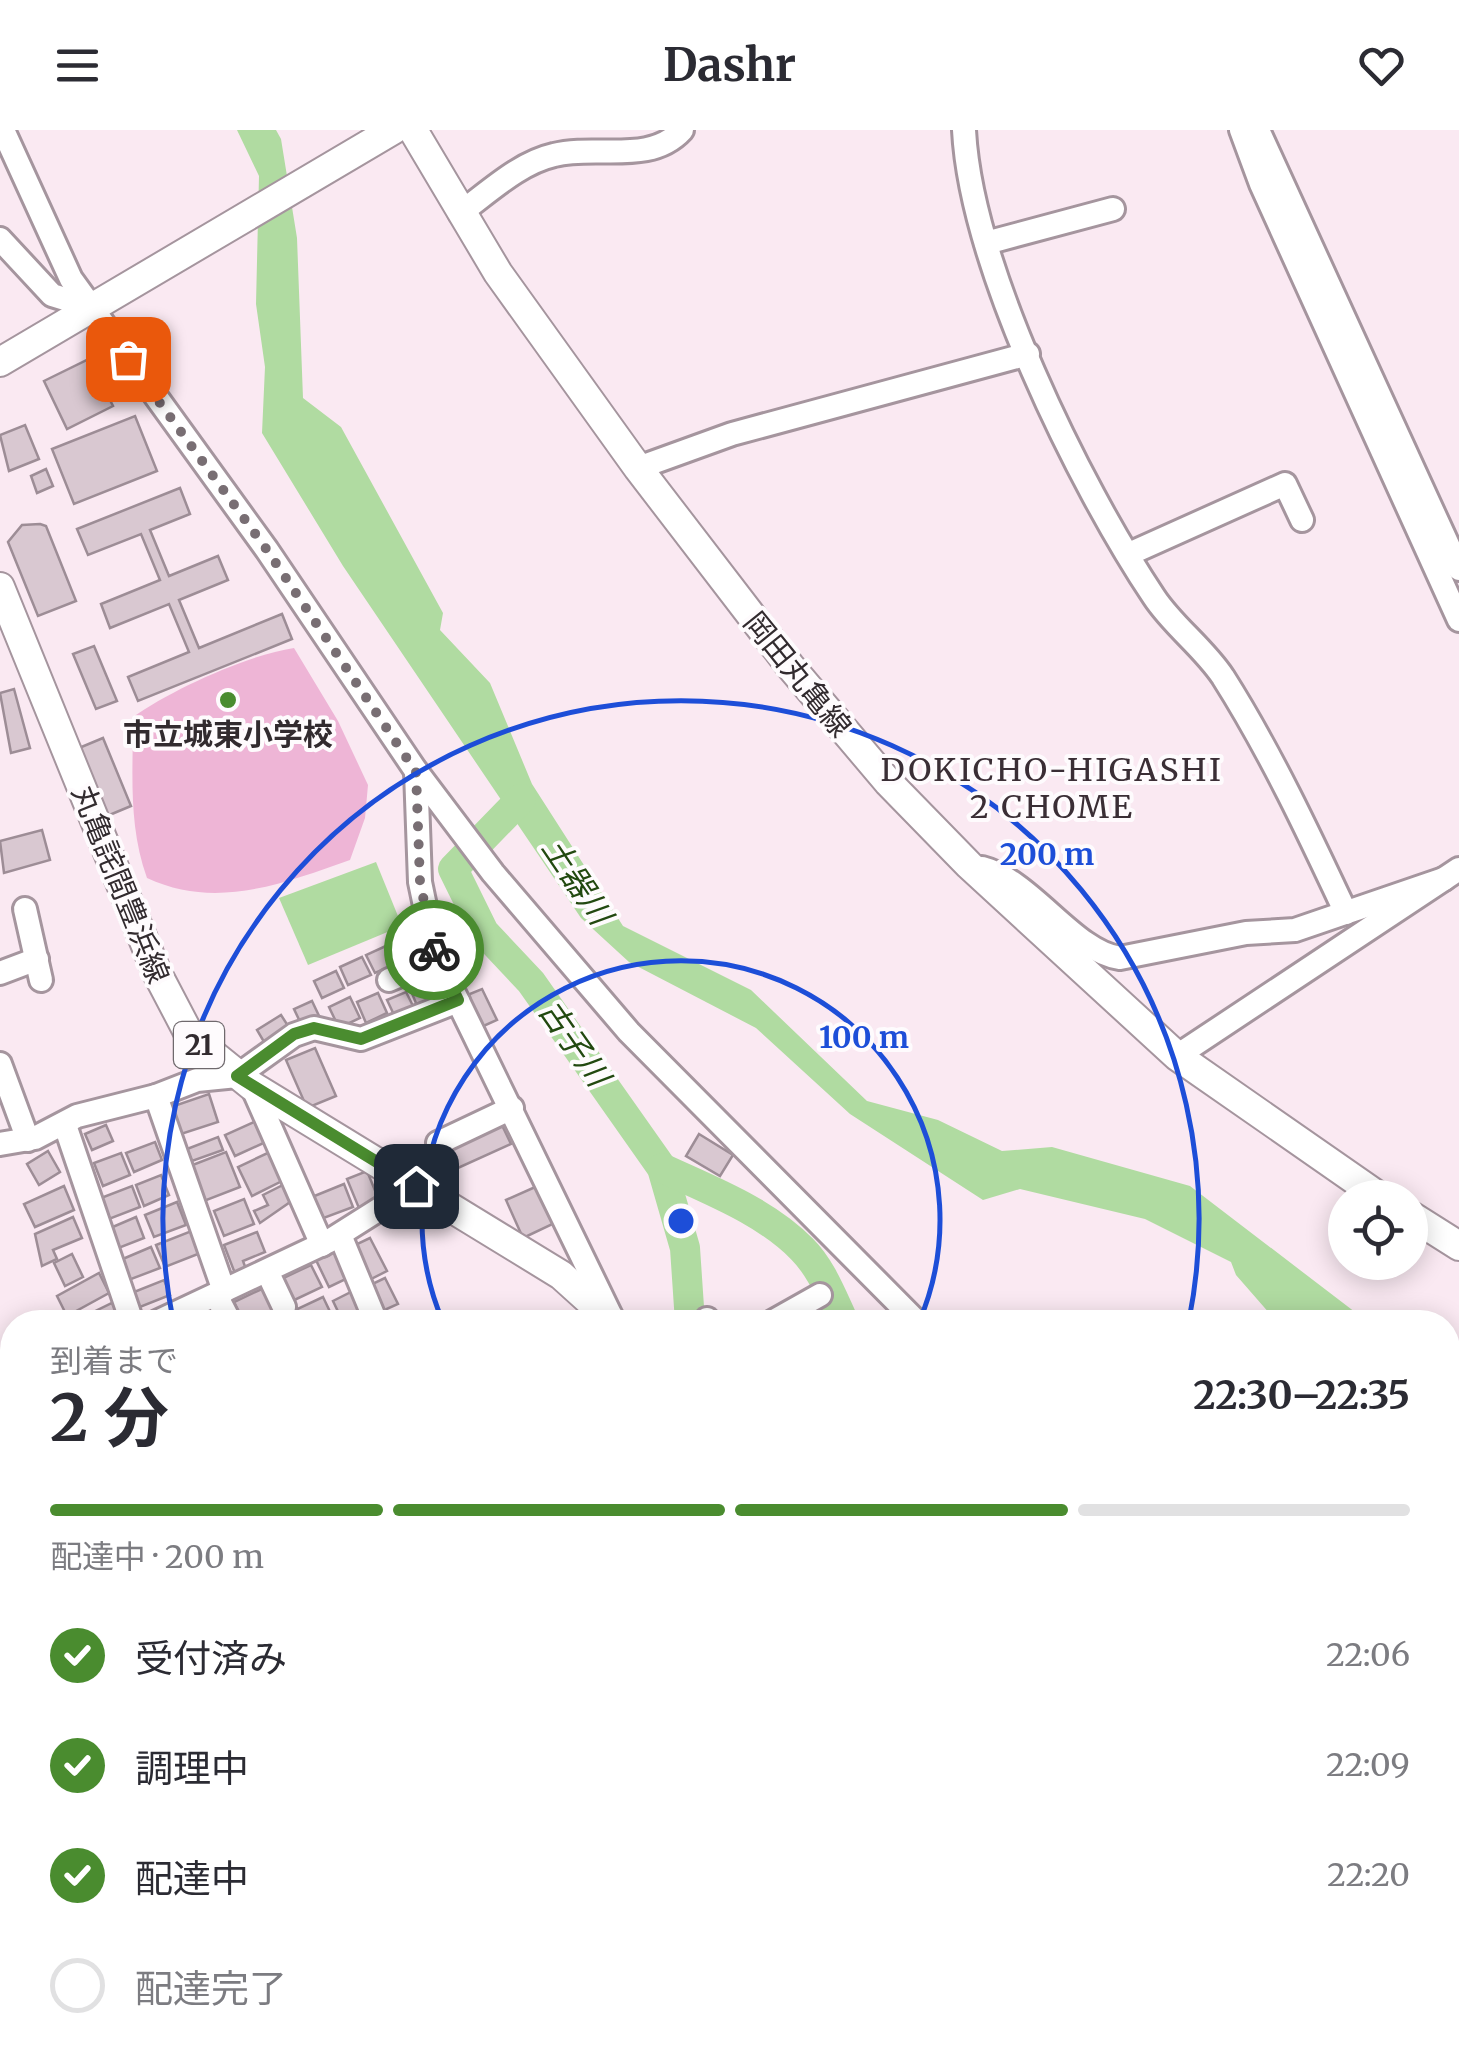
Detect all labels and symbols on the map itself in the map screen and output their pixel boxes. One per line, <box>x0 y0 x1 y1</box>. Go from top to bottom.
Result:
pin <box>86 317 171 402</box>
street label: 岡田丸亀線 <box>736 604 860 744</box>
marker: 市立城東小学校 <box>217 689 239 711</box>
place label: 市立城東小学校 <box>123 715 333 753</box>
district label: DOKICHO-HIGASHI 2 CHOME <box>881 750 1223 827</box>
street label: 丸亀詫間豊浜線 <box>64 780 178 988</box>
water label: 土器川 <box>534 830 622 934</box>
text: 200 m <box>1000 835 1094 873</box>
courier <box>384 900 484 1000</box>
water label: 古子川 <box>530 992 620 1096</box>
text: 100 m <box>819 1018 909 1056</box>
road number: 21 <box>174 1022 224 1068</box>
pin <box>374 1144 459 1229</box>
centre of rings <box>663 1203 699 1239</box>

